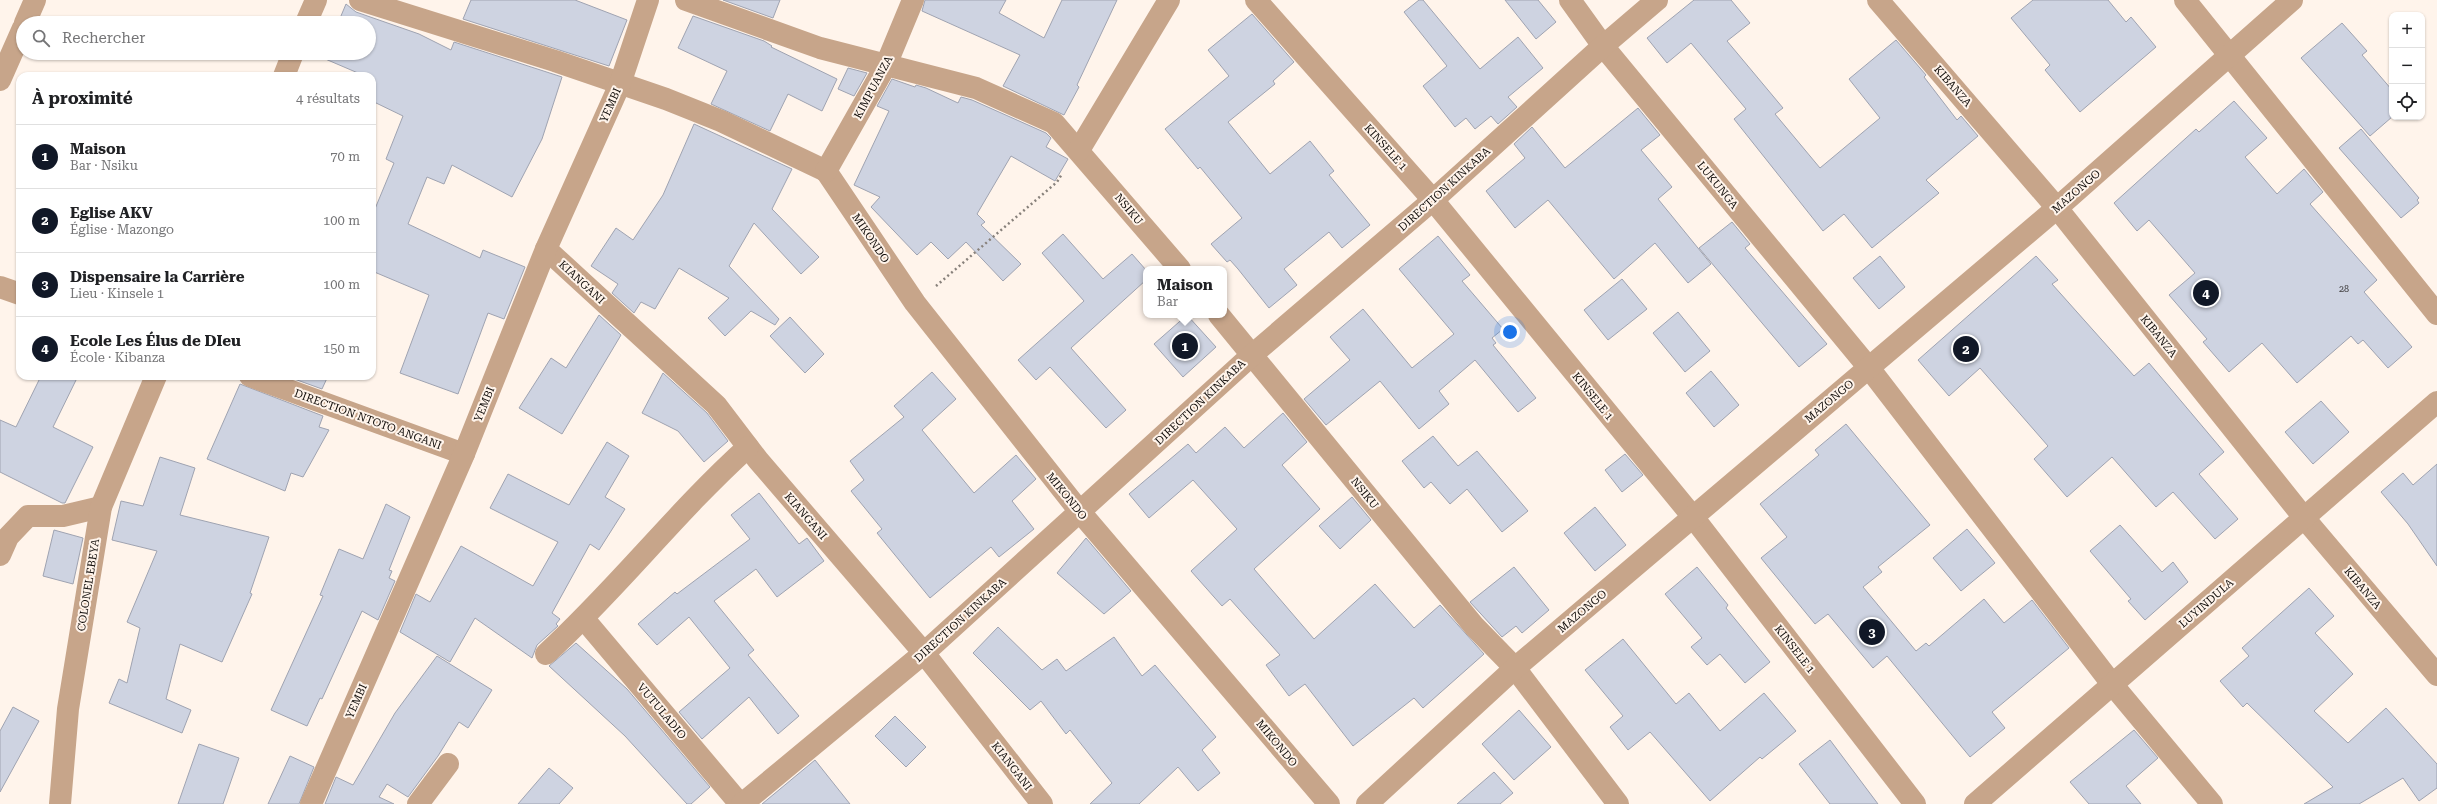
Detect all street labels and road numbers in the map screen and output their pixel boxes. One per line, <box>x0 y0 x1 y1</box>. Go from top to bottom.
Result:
street label: KIMPUANZA <box>851 53 896 121</box>
street label: KIBANZA <box>1931 63 1974 110</box>
street label: YEMBI <box>597 86 624 125</box>
street label: KINSELE 1 <box>1362 122 1410 173</box>
street label: DIRECTION KINKABA <box>1396 145 1493 234</box>
street label: LUKUNGA <box>1695 159 1741 212</box>
street label: MAZONGO <box>2049 167 2103 216</box>
street label: NSIKU <box>1112 191 1145 228</box>
street label: MIKONDO <box>849 211 892 266</box>
street label: KIANGANI <box>556 258 607 307</box>
street label: KIBANZA <box>2138 313 2180 360</box>
street label: DIRECTION KINKABA <box>1152 357 1248 448</box>
street label: KINSELE 1 <box>1569 370 1616 423</box>
street label: MAZONGO <box>1802 377 1857 426</box>
street label: YEMBI <box>472 385 497 424</box>
street label: DIRECTION NTOTO ANGANI <box>292 387 443 452</box>
street label: MIKONDO <box>1044 470 1090 523</box>
street label: NSIKU <box>1348 475 1381 512</box>
street label: KIANGANI <box>782 490 830 542</box>
street label: COLONEL EBEYA <box>75 538 102 632</box>
street label: KIBANZA <box>2341 565 2384 612</box>
street label: DIRECTION KINKABA <box>912 576 1009 665</box>
street label: LUYINDULA <box>2176 576 2236 631</box>
street label: MAZONGO <box>1555 587 1610 636</box>
street label: KINSELE 1 <box>1772 623 1817 676</box>
street label: VUTULADIO <box>635 681 689 742</box>
street label: YEMBI <box>343 682 370 721</box>
street label: MIKONDO <box>1253 717 1300 769</box>
street label: KIANGANI <box>989 740 1035 793</box>

